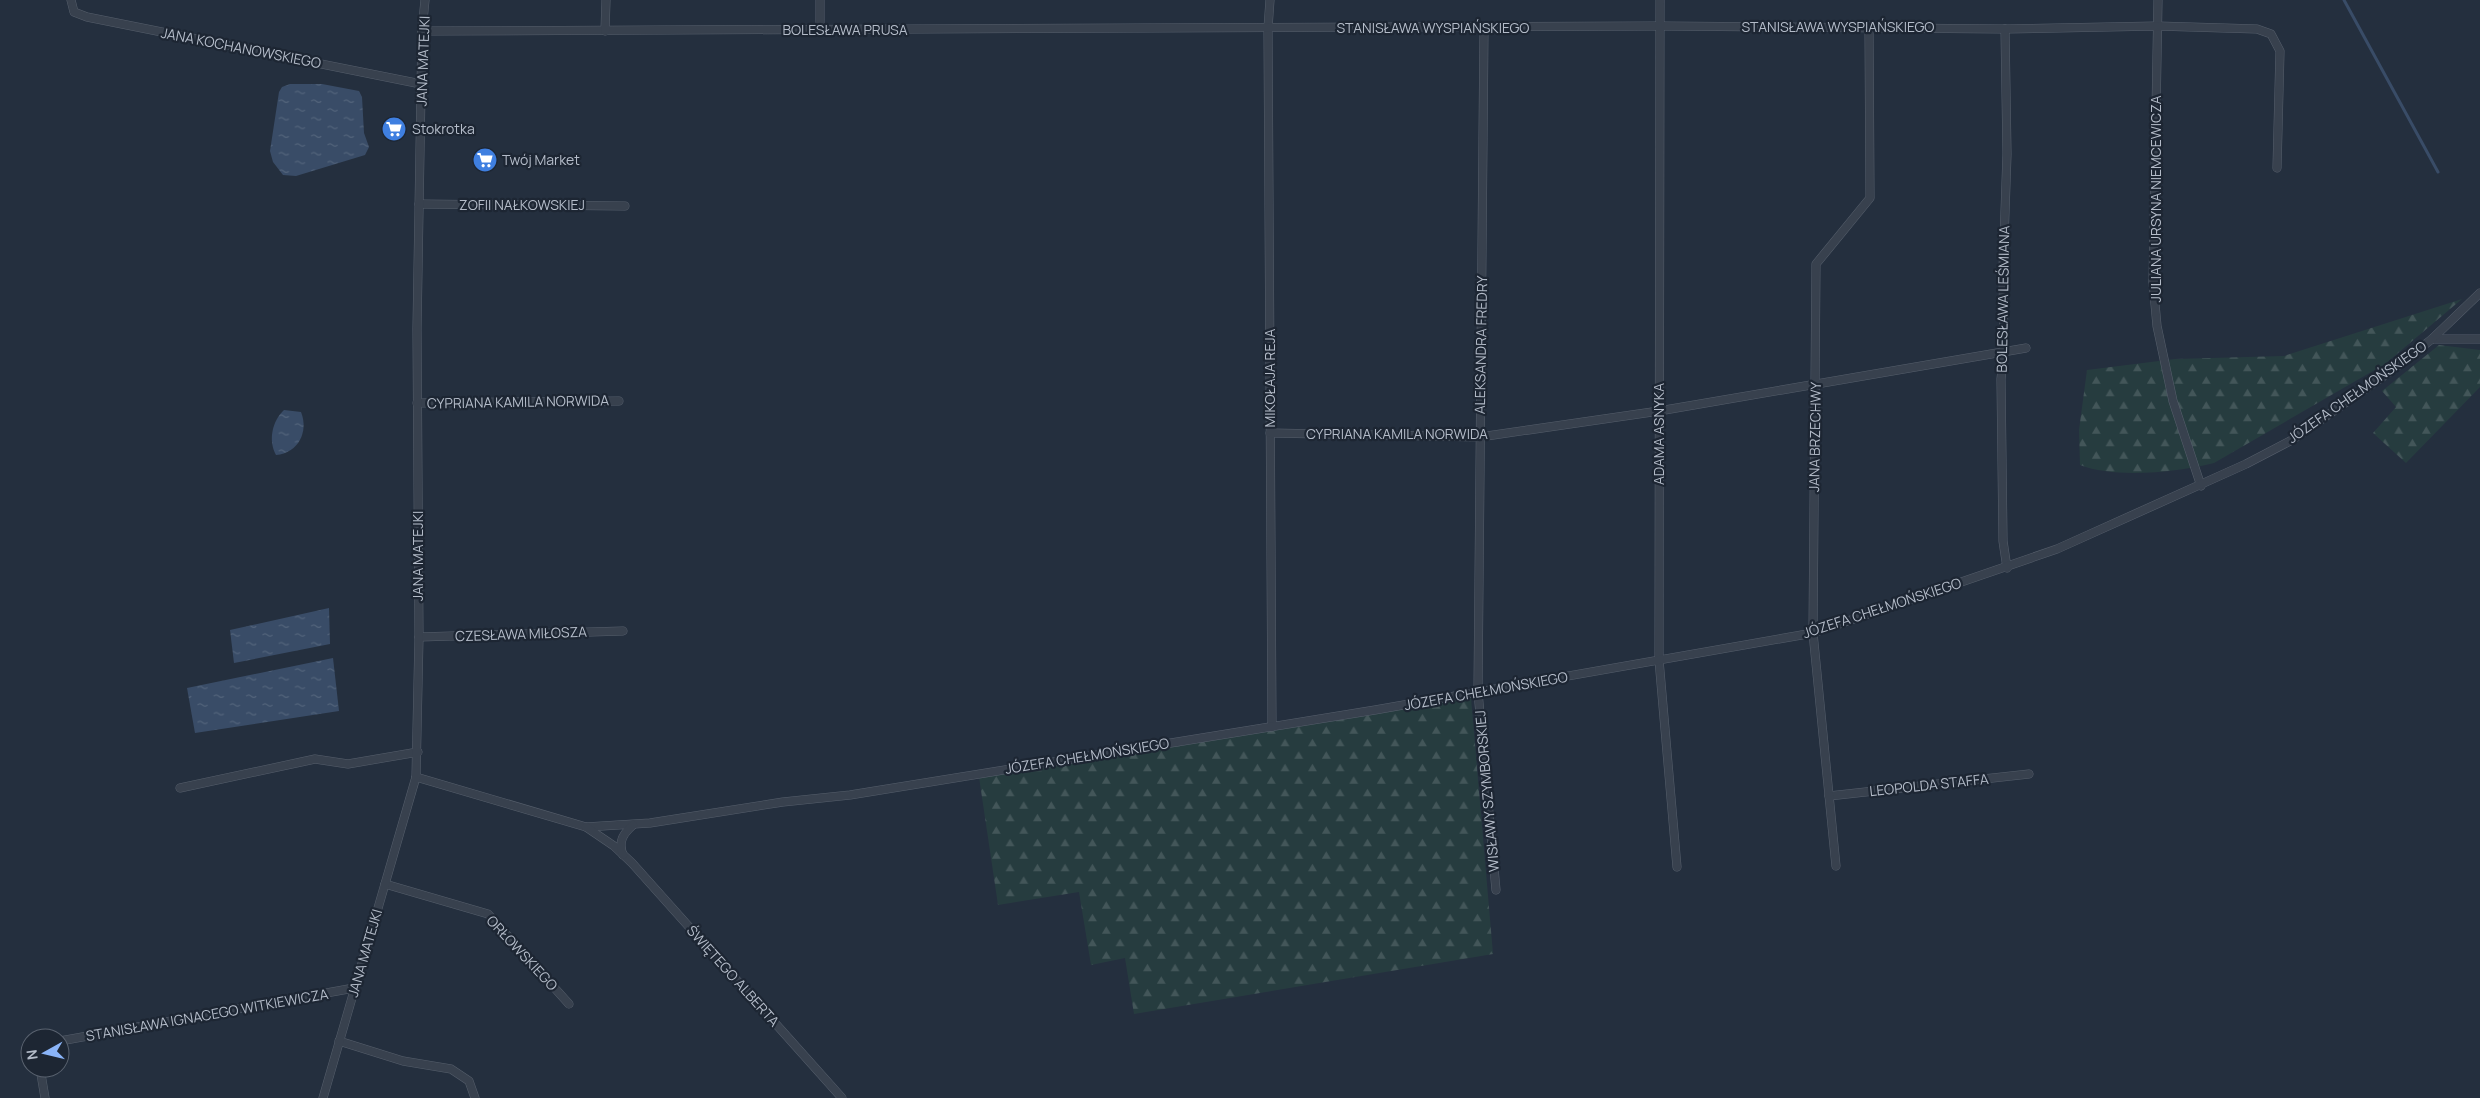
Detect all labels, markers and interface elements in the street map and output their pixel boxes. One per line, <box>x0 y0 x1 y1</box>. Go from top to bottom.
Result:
street label: JANA MATEJKI <box>411 15 434 107</box>
street label: STANISŁAWA WYSPIAŃSKIEGO <box>1741 17 1935 36</box>
street label: STANISŁAWA WYSPIAŃSKIEGO <box>1336 18 1530 37</box>
street label: BOLESŁAWA PRUSA <box>782 20 908 39</box>
street label: JANA KOCHANOWSKIEGO <box>159 23 323 72</box>
street label: JULIANA URSYNA NIEMCEWICZA <box>2146 95 2165 303</box>
supermarket icon: Stokrotka <box>381 116 407 142</box>
place label: Stokrotka <box>412 119 475 138</box>
supermarket icon: Twój Market <box>472 147 498 173</box>
place label: Twój Market <box>502 150 580 169</box>
street label: ZOFII NAŁKOWSKIEJ <box>459 195 585 214</box>
street label: BOLESŁAWA LEŚMIANA <box>1992 225 2013 373</box>
street label: ALEKSANDRA FREDRY <box>1470 275 1491 414</box>
street label: MIKOŁAJA REJA <box>1260 328 1279 427</box>
street label: JÓZEFA CHEŁMOŃSKIEGO <box>2283 336 2430 447</box>
street label: JANA BRZECHWY <box>1804 381 1825 492</box>
street label: ADAMA ASNYKA <box>1649 383 1668 485</box>
street label: CYPRIANA KAMILA NORWIDA <box>427 390 609 413</box>
street label: CYPRIANA KAMILA NORWIDA <box>1306 424 1488 443</box>
street label: JANA MATEJKI <box>408 511 427 601</box>
street label: JÓZEFA CHEŁMOŃSKIEGO <box>1800 573 1964 642</box>
street label: CZESŁAWA MIŁOSZA <box>455 622 587 645</box>
street label: JÓZEFA CHEŁMOŃSKIEGO <box>1403 667 1569 714</box>
street label: WISŁAWY SZYMBORSKIEJ <box>1470 709 1503 873</box>
street label: JÓZEFA CHEŁMOŃSKIEGO <box>1004 733 1170 778</box>
street label: LEOPOLDA STAFFA <box>1868 769 1990 800</box>
street label: JANA MATEJKI <box>343 907 386 999</box>
street label: ORŁOWSKIEGO <box>483 911 562 994</box>
street label: ŚWIĘTEGO ALBERTA <box>683 921 784 1030</box>
street label: STANISŁAWA IGNACEGO WITKIEWICZA <box>84 984 330 1045</box>
north arrow <box>20 1028 70 1078</box>
text: N <box>22 1049 42 1061</box>

